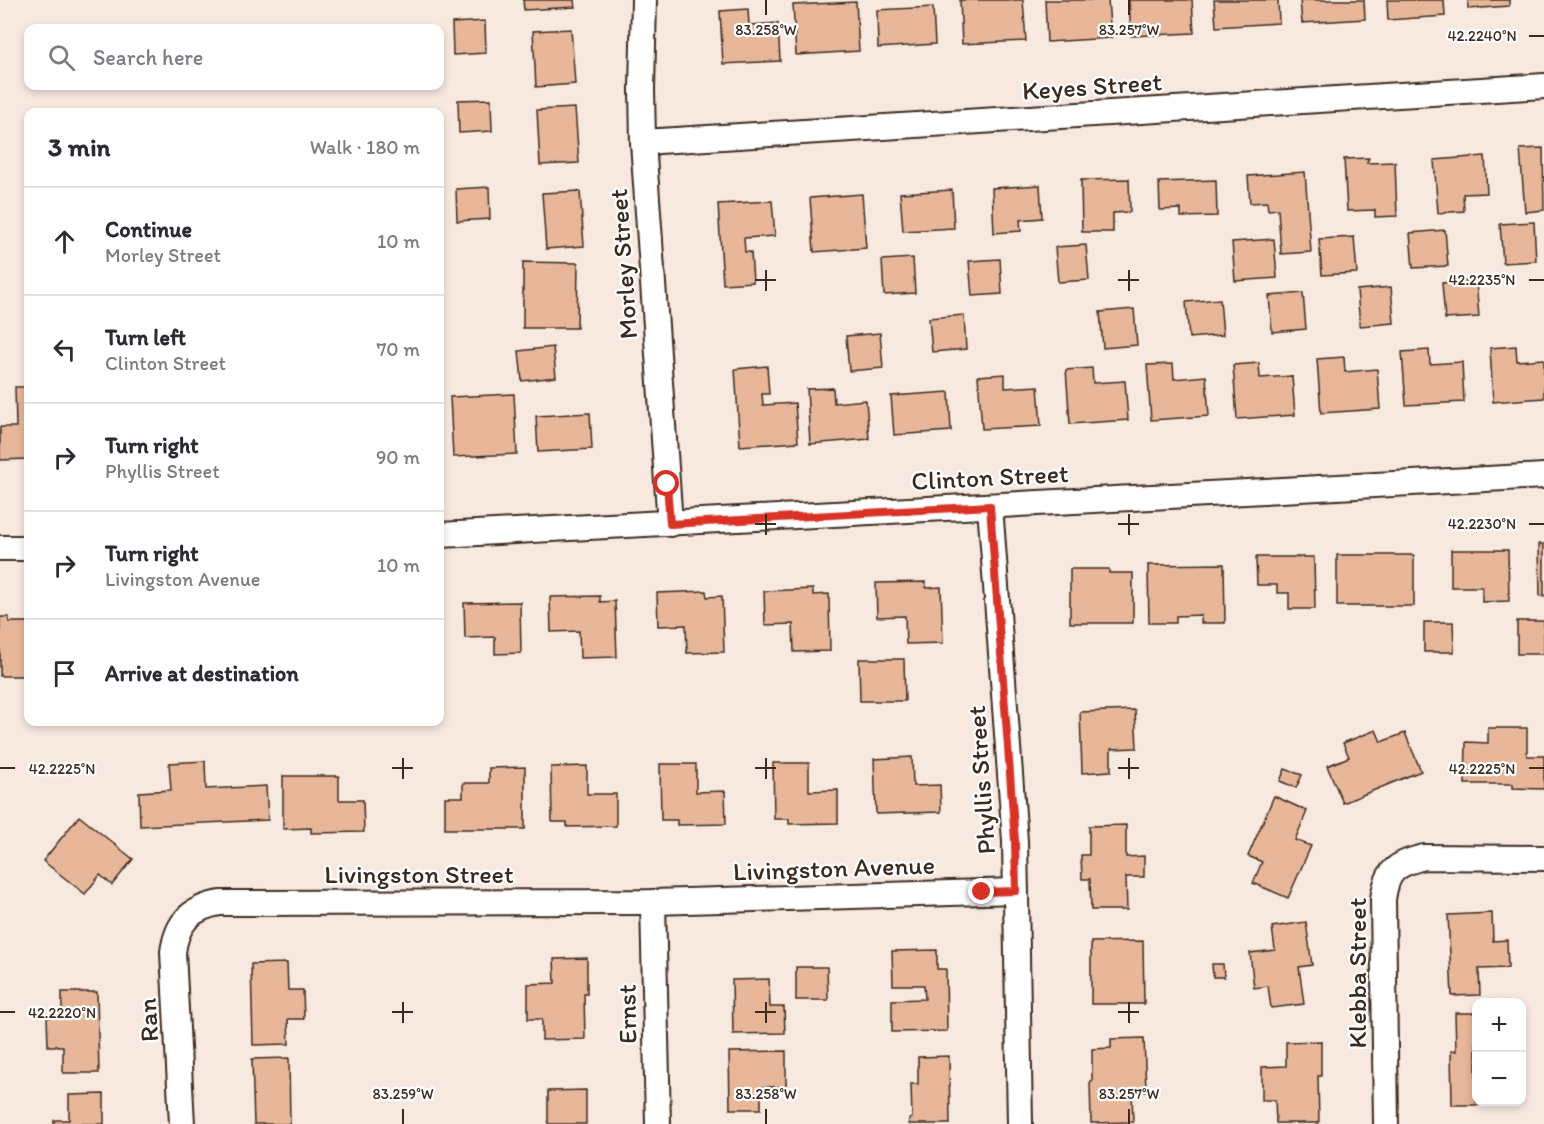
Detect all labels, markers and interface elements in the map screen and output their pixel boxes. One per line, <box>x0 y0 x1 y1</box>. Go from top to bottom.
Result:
text: 83.258°W <box>735 21 797 39</box>
text: 83.257°W <box>1099 21 1159 39</box>
search box <box>24 24 444 90</box>
text: 42.2240°N <box>1447 27 1517 45</box>
icon: search <box>45 41 78 74</box>
text: Search here <box>93 44 203 71</box>
street label: Keyes Street <box>1021 65 1163 107</box>
text: 3 min <box>48 131 110 163</box>
text: Walk · 180 m <box>310 135 420 159</box>
street label: Morley Street <box>602 187 644 340</box>
text: Continue <box>105 216 192 243</box>
icon: ahead <box>48 225 81 258</box>
text: 10 m <box>377 229 420 253</box>
text: Morley Street <box>105 243 221 267</box>
text: 42.2235°N <box>1449 271 1515 289</box>
text: Turn left <box>105 324 186 351</box>
icon: left <box>48 333 81 366</box>
text: 70 m <box>376 337 420 361</box>
text: Clinton Street <box>105 351 226 375</box>
text: Turn right <box>105 432 199 459</box>
icon: right <box>48 441 81 474</box>
text: 90 m <box>376 445 420 469</box>
street label: Clinton Street <box>911 457 1070 497</box>
text: Phyllis Street <box>105 459 220 483</box>
route start <box>653 470 679 496</box>
text: 42.2230°N <box>1448 515 1516 533</box>
text: Turn right <box>105 540 199 567</box>
icon: right <box>48 549 81 582</box>
text: 10 m <box>377 553 420 577</box>
text: Livingston Avenue <box>105 567 260 591</box>
icon: arrive <box>48 657 81 690</box>
text: Arrive at destination <box>105 660 299 687</box>
street label: Phyllis Street <box>960 704 1002 856</box>
text: 42.2225°N <box>29 760 95 778</box>
text: 42.2225°N <box>1449 760 1515 778</box>
street label: Livingston Avenue <box>732 848 936 888</box>
street label: Livingston Street <box>324 858 514 890</box>
route end <box>968 878 994 904</box>
street label: Klebba Street <box>1341 897 1373 1049</box>
street label: Ernst <box>610 984 644 1044</box>
street label: Ran <box>131 997 165 1043</box>
map controls <box>1472 998 1526 1106</box>
button: + <box>1472 998 1526 1052</box>
text: 42.2220°N <box>28 1004 96 1022</box>
button: − <box>1472 1052 1526 1106</box>
text: 83.259°W <box>373 1085 434 1103</box>
text: 83.258°W <box>735 1085 797 1103</box>
text: 83.257°W <box>1099 1085 1159 1103</box>

